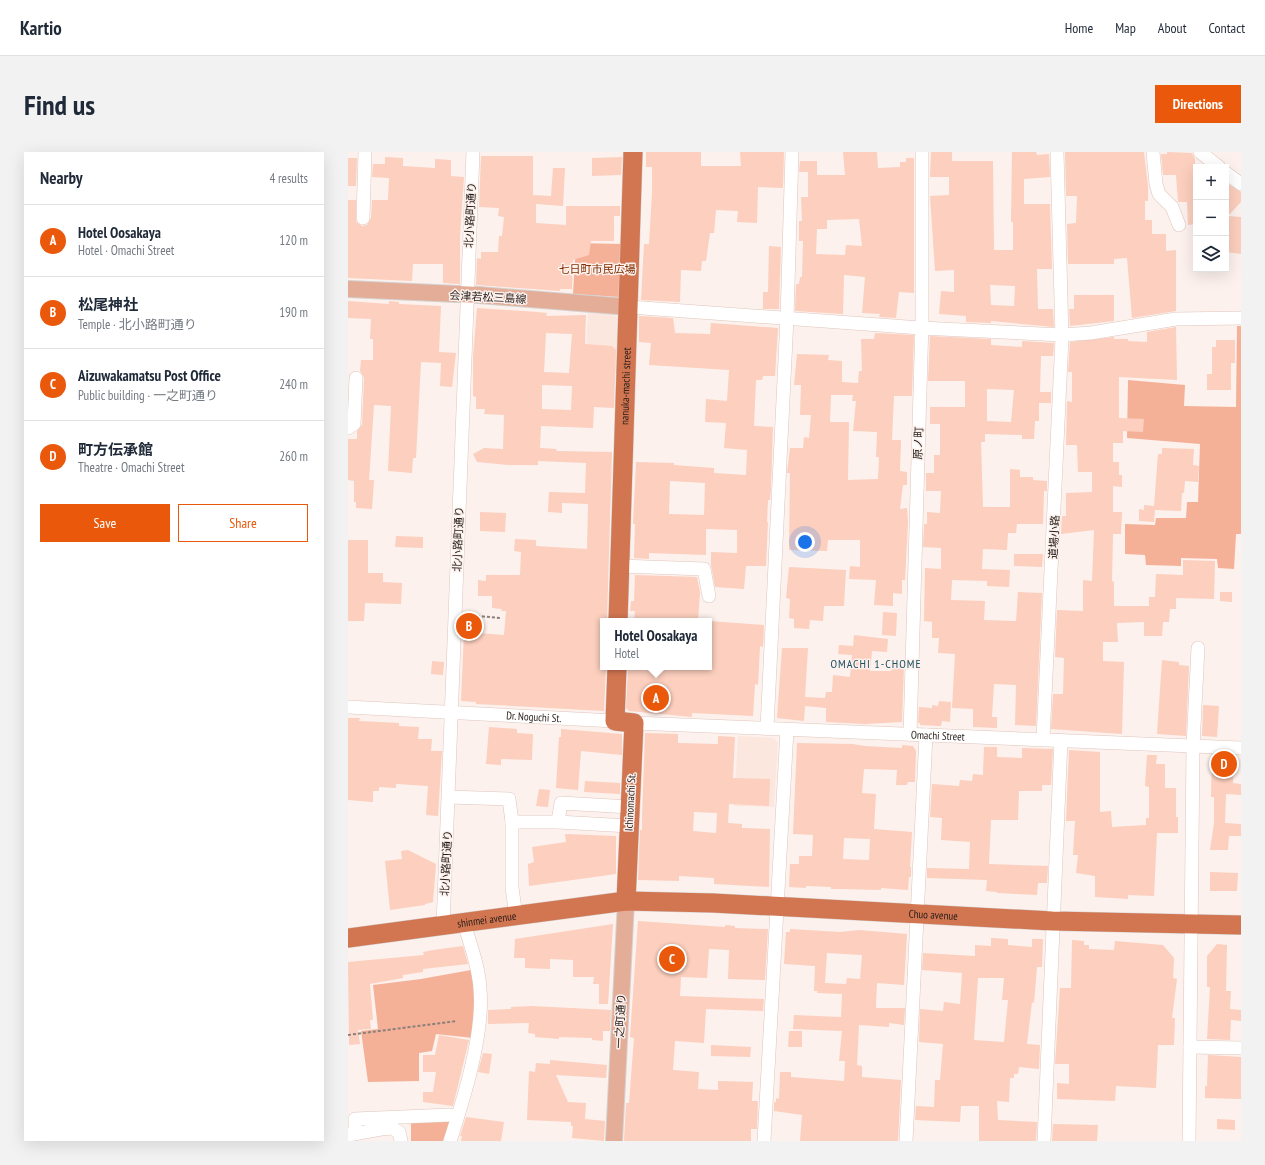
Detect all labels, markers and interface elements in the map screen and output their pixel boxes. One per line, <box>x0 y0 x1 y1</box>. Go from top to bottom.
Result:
text: Kartio <box>20 16 62 40</box>
text: Home <box>1065 19 1093 37</box>
text: Map <box>1115 19 1136 37</box>
text: About <box>1158 19 1187 37</box>
text: Contact <box>1209 19 1245 37</box>
button: Directions <box>1155 85 1241 123</box>
text: Find us <box>24 86 95 123</box>
map controls <box>1193 164 1229 272</box>
button: + <box>1193 164 1229 200</box>
text: Nearby <box>40 167 83 189</box>
text: 4 results <box>269 170 308 187</box>
street label: 北小路町通り <box>461 182 479 248</box>
button: − <box>1193 200 1229 236</box>
text: Hotel Oosakaya <box>78 223 161 242</box>
text: A <box>50 232 56 249</box>
text: 120 m <box>279 232 308 249</box>
button: layers <box>1193 236 1229 272</box>
text: Hotel · Omachi Street <box>78 242 174 259</box>
park label: 七日町市民広場 <box>559 262 636 276</box>
street label: 会津若松三島線 <box>449 288 527 306</box>
text: 松尾神社 <box>78 295 138 314</box>
text: B <box>50 304 56 321</box>
text: 190 m <box>279 304 308 321</box>
text: Temple · 北小路町通り <box>78 316 197 333</box>
street label: nanuka-machi street <box>617 347 634 425</box>
text: Aizuwakamatsu Post Office <box>78 366 221 385</box>
text: C <box>50 376 56 393</box>
text: 240 m <box>279 376 308 393</box>
text: Public building · 一之町通り <box>78 387 218 404</box>
street label: 原ノ町 <box>910 426 926 460</box>
text: 町方伝承館 <box>78 440 153 459</box>
text: D <box>50 448 56 465</box>
text: 260 m <box>279 448 308 465</box>
text: Theatre · Omachi Street <box>78 459 185 476</box>
button: Save <box>40 504 170 542</box>
button: Share <box>178 504 308 542</box>
street label: 北小路町通り <box>450 506 466 572</box>
street label: 道場小路 <box>1046 515 1062 559</box>
your location <box>795 532 815 552</box>
pin: B <box>456 611 482 641</box>
popup <box>600 618 712 670</box>
text: Hotel Oosakaya <box>615 626 697 645</box>
text: Hotel <box>615 645 639 662</box>
district label: OMACHI 1-CHOME <box>830 656 922 671</box>
pin: A <box>643 683 669 713</box>
street label: Dr. Noguchi St. <box>506 708 562 725</box>
street label: Omachi Street <box>911 727 965 744</box>
pin: D <box>1211 749 1237 779</box>
street label: Ichinomachi St. <box>621 773 639 831</box>
street label: 北小路町通り <box>437 830 455 896</box>
street label: Chuo avenue <box>908 906 959 923</box>
street label: shinmei avenue <box>456 909 518 930</box>
pin: C <box>659 944 685 974</box>
street label: 一之町通り <box>612 993 628 1049</box>

